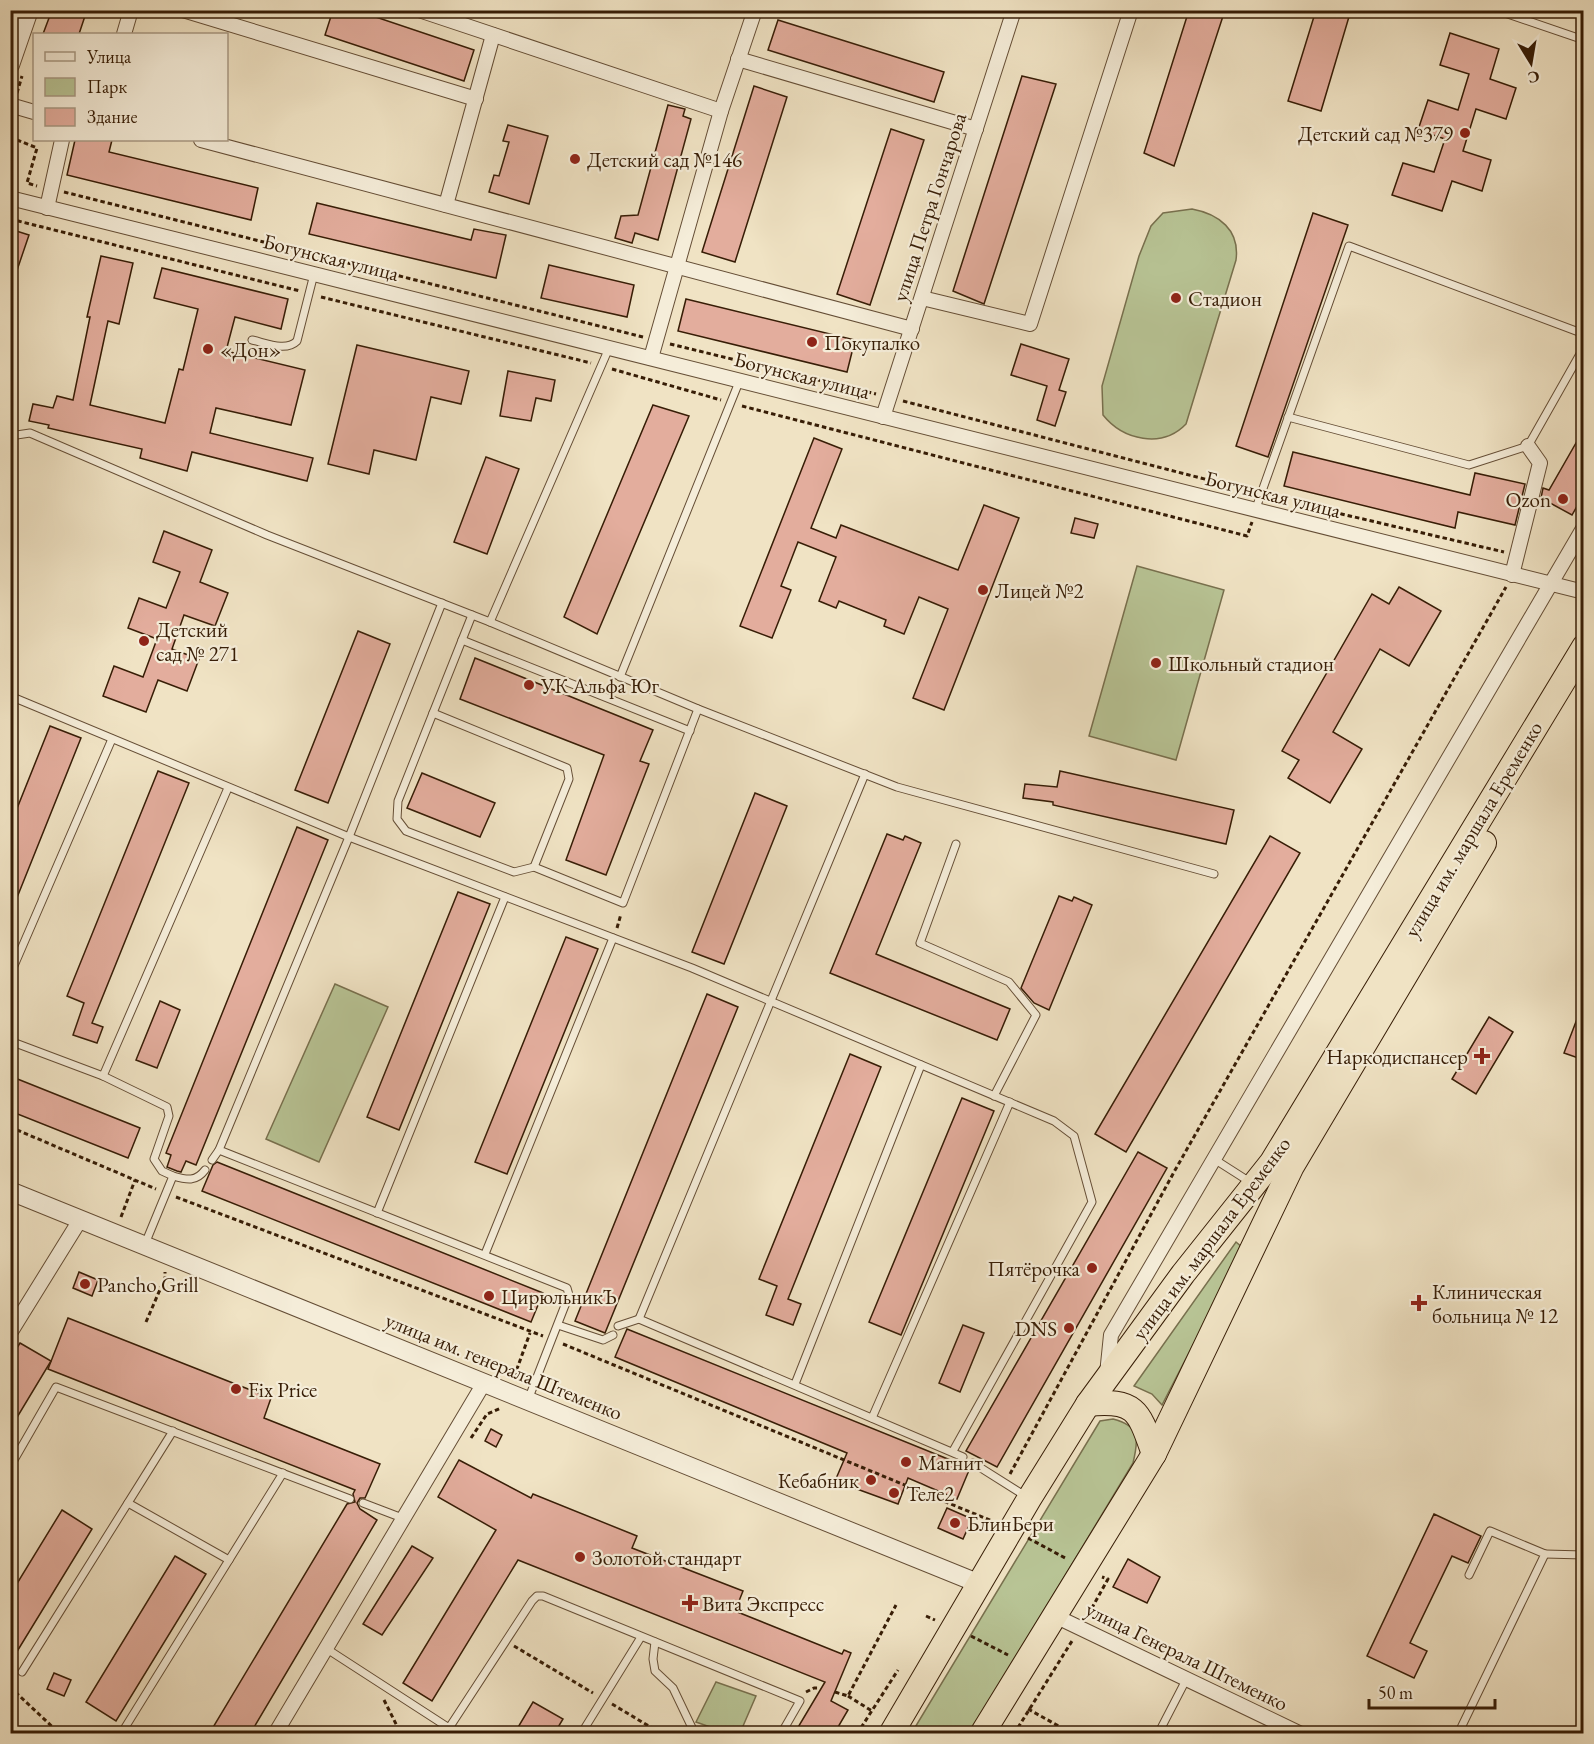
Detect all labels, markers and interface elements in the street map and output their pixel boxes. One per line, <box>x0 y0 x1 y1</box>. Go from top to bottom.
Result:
legend <box>33 33 228 141</box>
north arrow <box>1501 33 1561 93</box>
text: Улица <box>86 45 132 68</box>
text: С <box>1526 66 1541 89</box>
text: Парк <box>87 75 127 98</box>
text: Здание <box>87 105 137 128</box>
street label: улица Петра Гончарова <box>886 108 972 305</box>
place label: Детский сад №379 <box>1298 120 1453 147</box>
marker: Детский сад №379 <box>1458 126 1472 140</box>
place label: Детский сад №146 <box>587 146 742 173</box>
marker: Детский сад №146 <box>568 152 582 166</box>
street label: Богунская улица <box>260 227 402 287</box>
place label: Стадион <box>1188 285 1262 312</box>
marker: Стадион <box>1169 291 1183 305</box>
place label: Покупалко <box>824 329 920 356</box>
marker: Покупалко <box>805 335 819 349</box>
place label: «Дон» <box>220 336 281 363</box>
marker: «Дон» <box>201 342 215 356</box>
street label: Богунская улица <box>731 345 873 405</box>
street label: Богунская улица <box>1202 464 1344 524</box>
place label: Ozon <box>1506 486 1551 513</box>
marker: Ozon <box>1556 492 1570 506</box>
place label: Лицей №2 <box>995 577 1084 604</box>
marker: Лицей №2 <box>976 583 990 597</box>
place label: Детский сад № 271 <box>156 616 239 667</box>
marker: Детский сад № 271 <box>137 634 151 648</box>
place label: Школьный стадион <box>1168 650 1334 677</box>
marker: Школьный стадион <box>1149 656 1163 670</box>
place label: УК Альфа Юг <box>540 672 660 699</box>
marker: УК Альфа Юг <box>522 678 536 692</box>
street label: улица им. маршала Еременко <box>1398 716 1548 942</box>
place label: Наркодиспансер <box>1326 1043 1468 1070</box>
marker: Наркодиспансер <box>1473 1047 1491 1065</box>
street label: улица им. маршала Еременко <box>1126 1131 1296 1345</box>
place label: Пятёрочка <box>988 1255 1081 1282</box>
marker: Пятёрочка <box>1085 1261 1099 1275</box>
place label: Pancho Grill <box>97 1271 199 1298</box>
marker: Pancho Grill <box>78 1277 92 1291</box>
place label: Клиническая больница № 12 <box>1432 1278 1558 1329</box>
place label: ЦирюльникЪ <box>501 1283 617 1310</box>
marker: ЦирюльникЪ <box>482 1289 496 1303</box>
marker: Клиническая больница № 12 <box>1410 1294 1428 1312</box>
street label: улица им. генерала Штеменко <box>381 1306 627 1426</box>
place label: DNS <box>1015 1315 1057 1342</box>
marker: DNS <box>1062 1321 1076 1335</box>
place label: Fix Price <box>248 1376 317 1403</box>
marker: Fix Price <box>229 1382 243 1396</box>
place label: Магнит <box>918 1449 983 1476</box>
marker: Магнит <box>899 1455 913 1469</box>
place label: Кебабник <box>778 1467 859 1494</box>
marker: Кебабник <box>864 1473 878 1487</box>
place label: Теле2 <box>906 1480 954 1507</box>
marker: Теле2 <box>887 1486 901 1500</box>
place label: БлинБери <box>967 1510 1054 1537</box>
marker: БлинБери <box>948 1516 962 1530</box>
place label: Золотой стандарт <box>592 1544 742 1571</box>
marker: Золотой стандарт <box>573 1550 587 1564</box>
place label: Вита Экспресс <box>702 1590 824 1617</box>
street label: улица Генерала Штеменко <box>1081 1595 1293 1717</box>
marker: Вита Экспресс <box>683 1596 697 1610</box>
scale bar <box>1369 1672 1495 1710</box>
text: 50 m <box>1378 1681 1413 1704</box>

